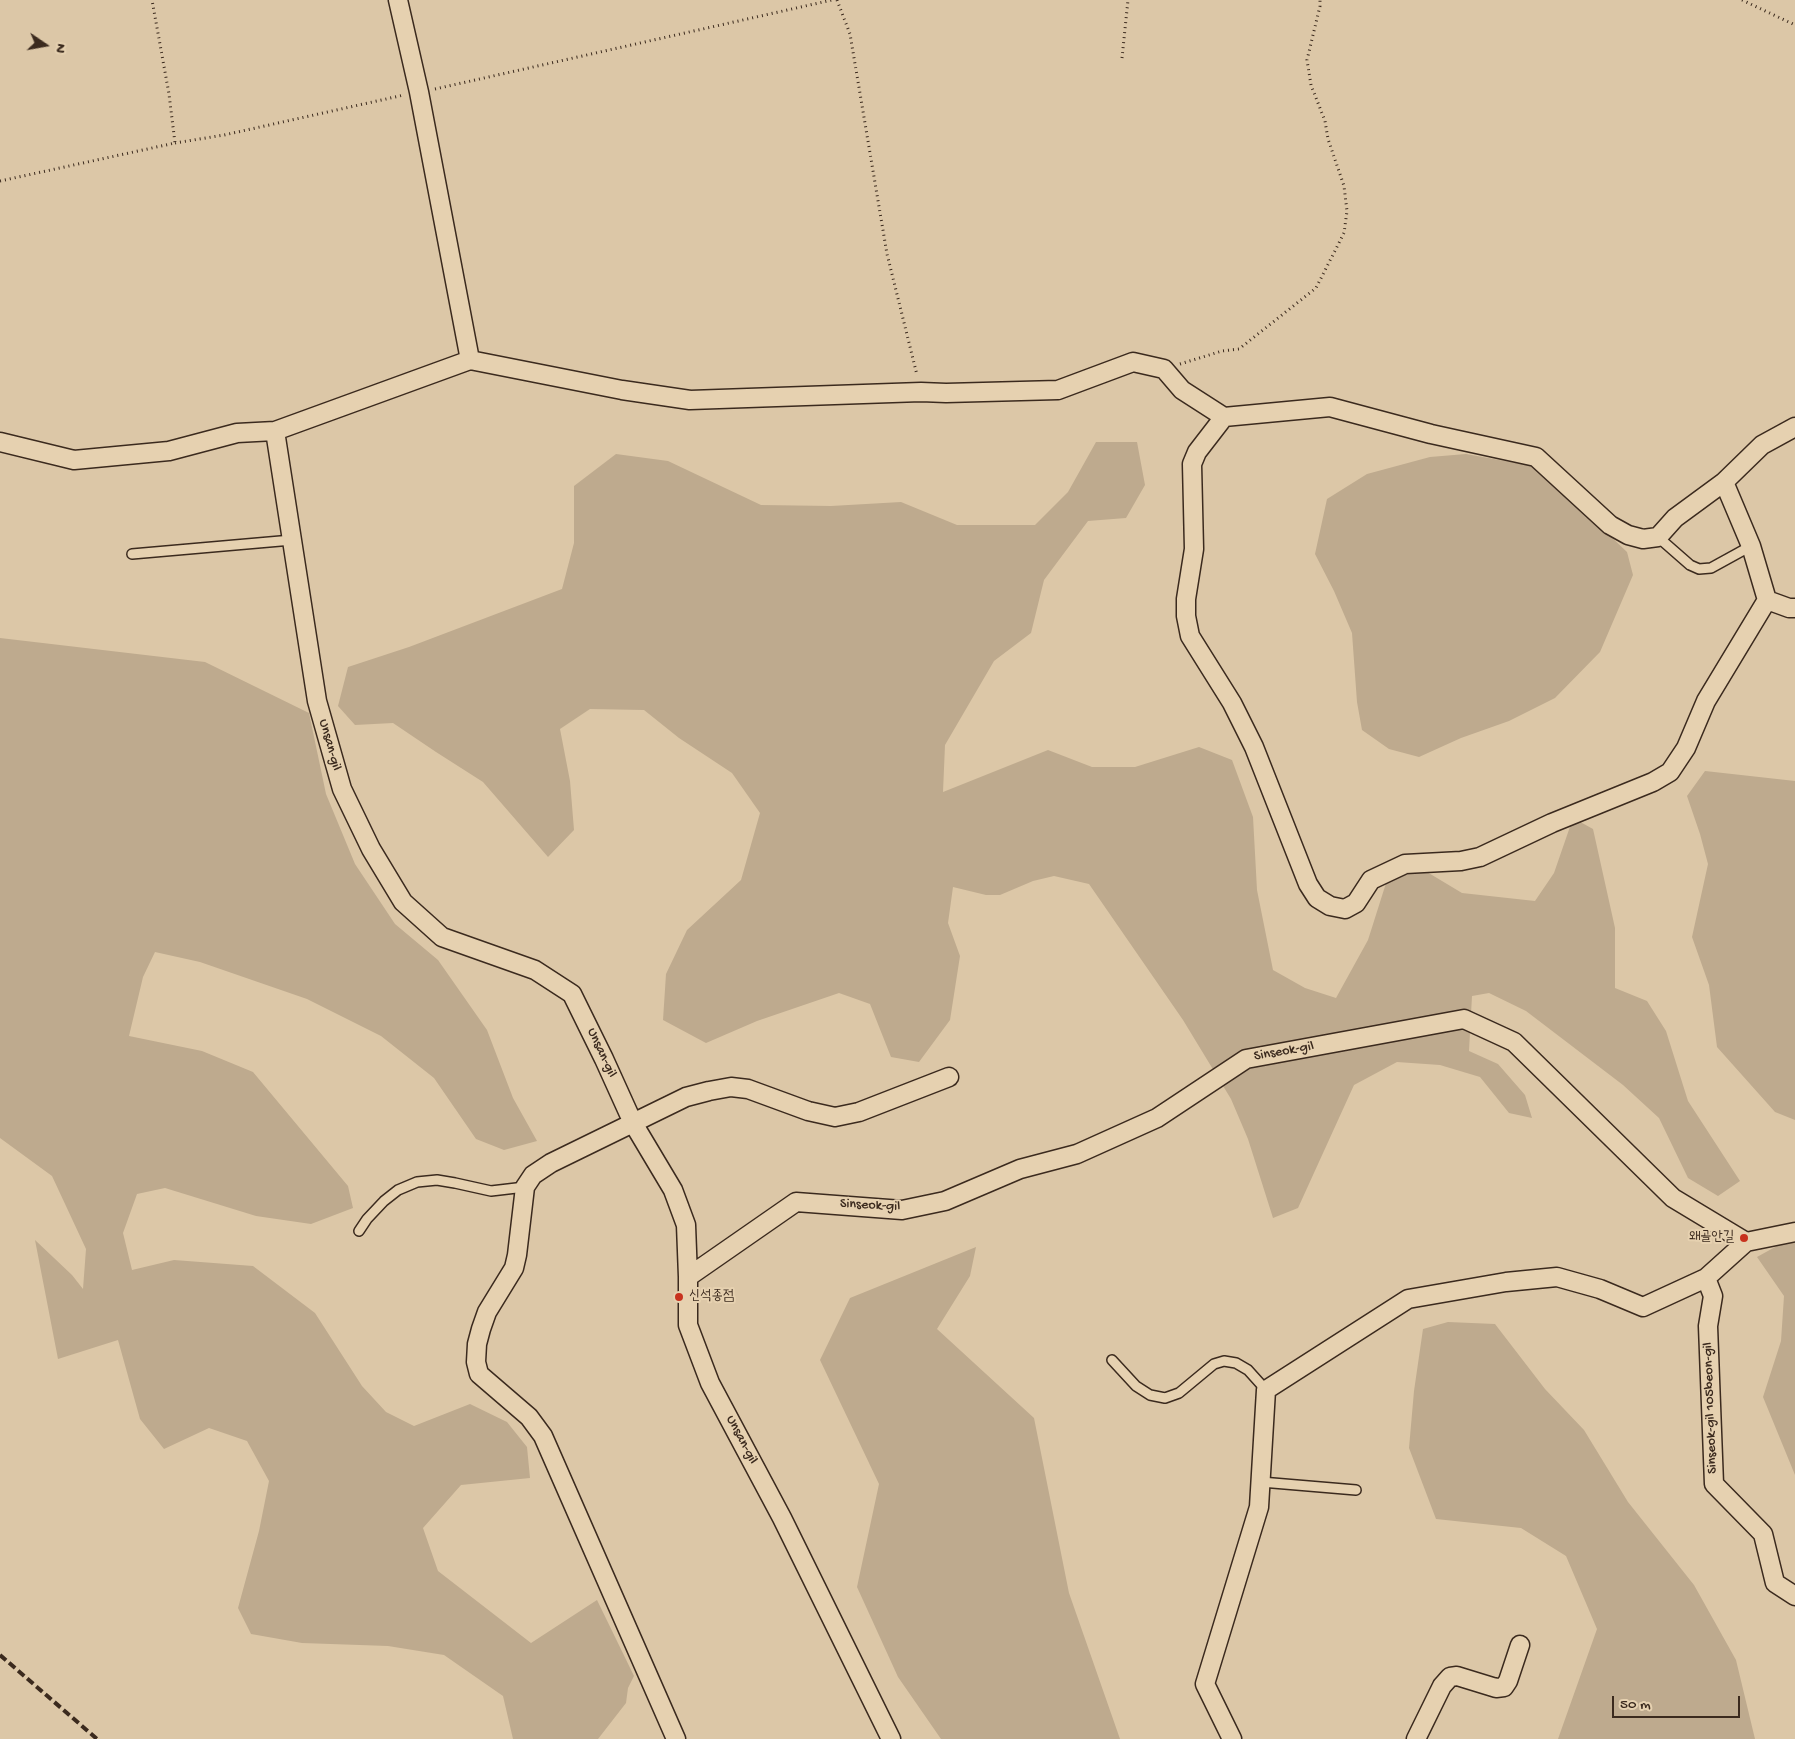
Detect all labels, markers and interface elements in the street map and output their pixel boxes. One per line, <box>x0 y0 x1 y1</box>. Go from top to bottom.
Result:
north arrow <box>20 20 70 70</box>
text: N <box>51 42 69 54</box>
street label: Unsan-gil <box>314 717 344 773</box>
street label: Unsan-gil <box>582 1026 620 1080</box>
street label: Sinseok-gil <box>1253 1038 1315 1066</box>
street label: Sinseok-gil <box>839 1196 901 1216</box>
place label: 왜골안길 <box>1689 1230 1734 1246</box>
marker: 왜골안길 <box>1738 1232 1750 1244</box>
place label: 신석종점 <box>689 1289 734 1305</box>
marker: 신석종점 <box>673 1291 685 1303</box>
street label: Sinseok-gil 105beon-gil <box>1700 1342 1722 1474</box>
street label: Unsan-gil <box>721 1413 761 1467</box>
scale bar <box>1615 1686 1742 1718</box>
text: 50 m <box>1620 1696 1651 1714</box>

